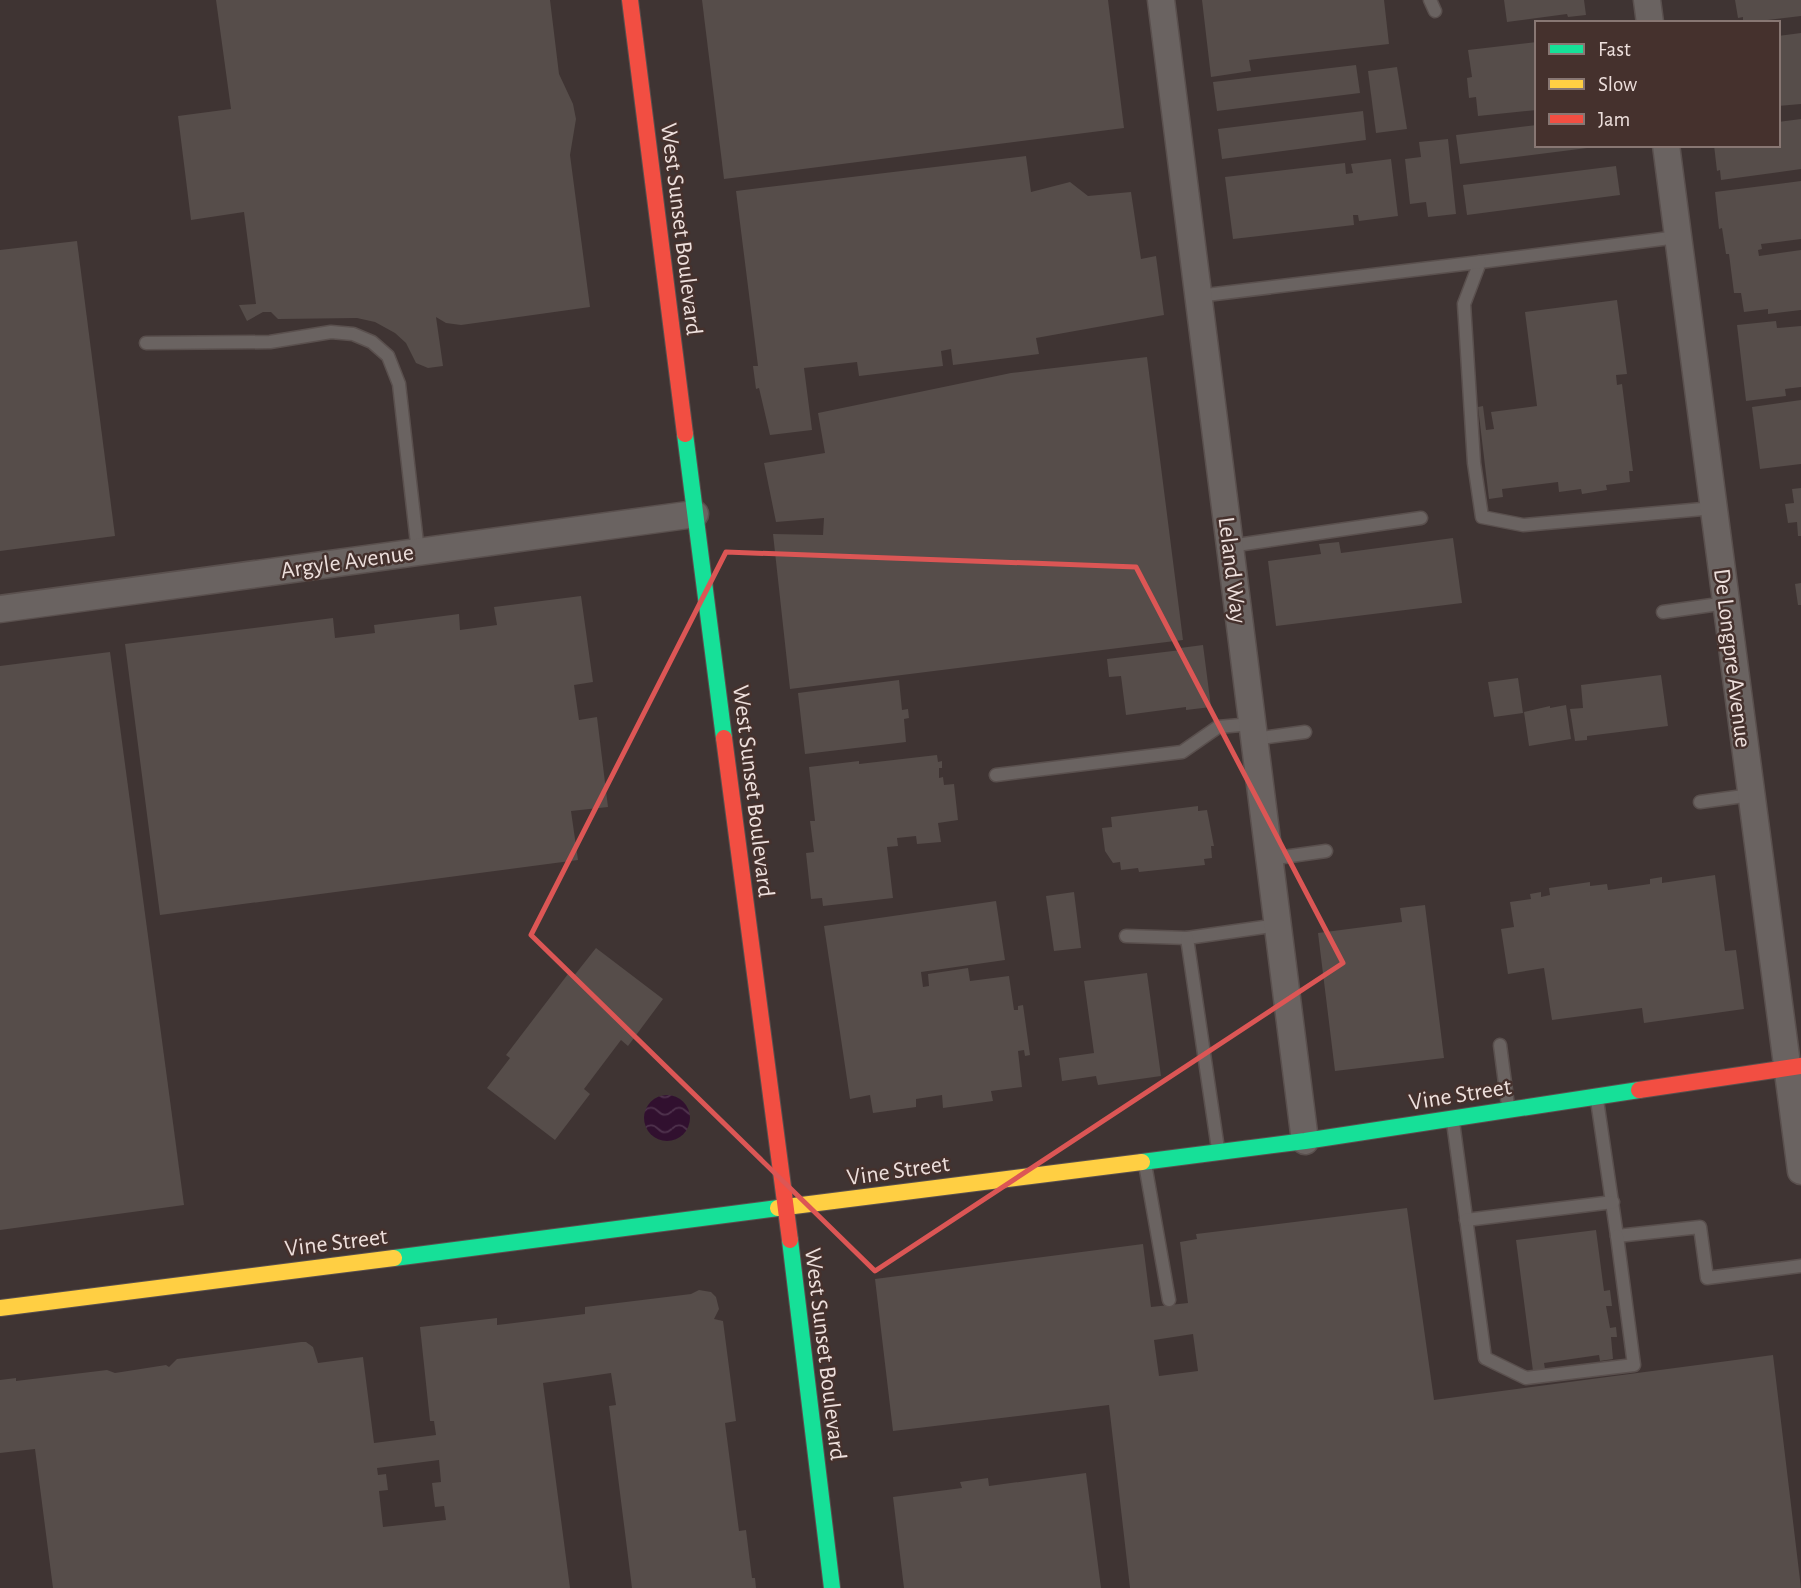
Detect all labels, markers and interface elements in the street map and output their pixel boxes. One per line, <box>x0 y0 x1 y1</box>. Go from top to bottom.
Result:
legend <box>1535 21 1780 147</box>
text: Fast <box>1598 39 1631 60</box>
text: Slow <box>1598 74 1637 95</box>
text: Jam <box>1598 109 1630 130</box>
street label: West Sunset Boulevard <box>656 122 706 337</box>
street label: Leland Way <box>1214 515 1250 625</box>
street label: Argyle Avenue <box>279 541 415 583</box>
street label: De Longpre Avenue <box>1709 567 1755 749</box>
street label: West Sunset Boulevard <box>728 684 778 899</box>
street label: Vine Street <box>1407 1075 1513 1115</box>
street label: Vine Street <box>845 1152 951 1190</box>
street label: Vine Street <box>283 1225 389 1261</box>
street label: West Sunset Boulevard <box>800 1247 850 1462</box>

